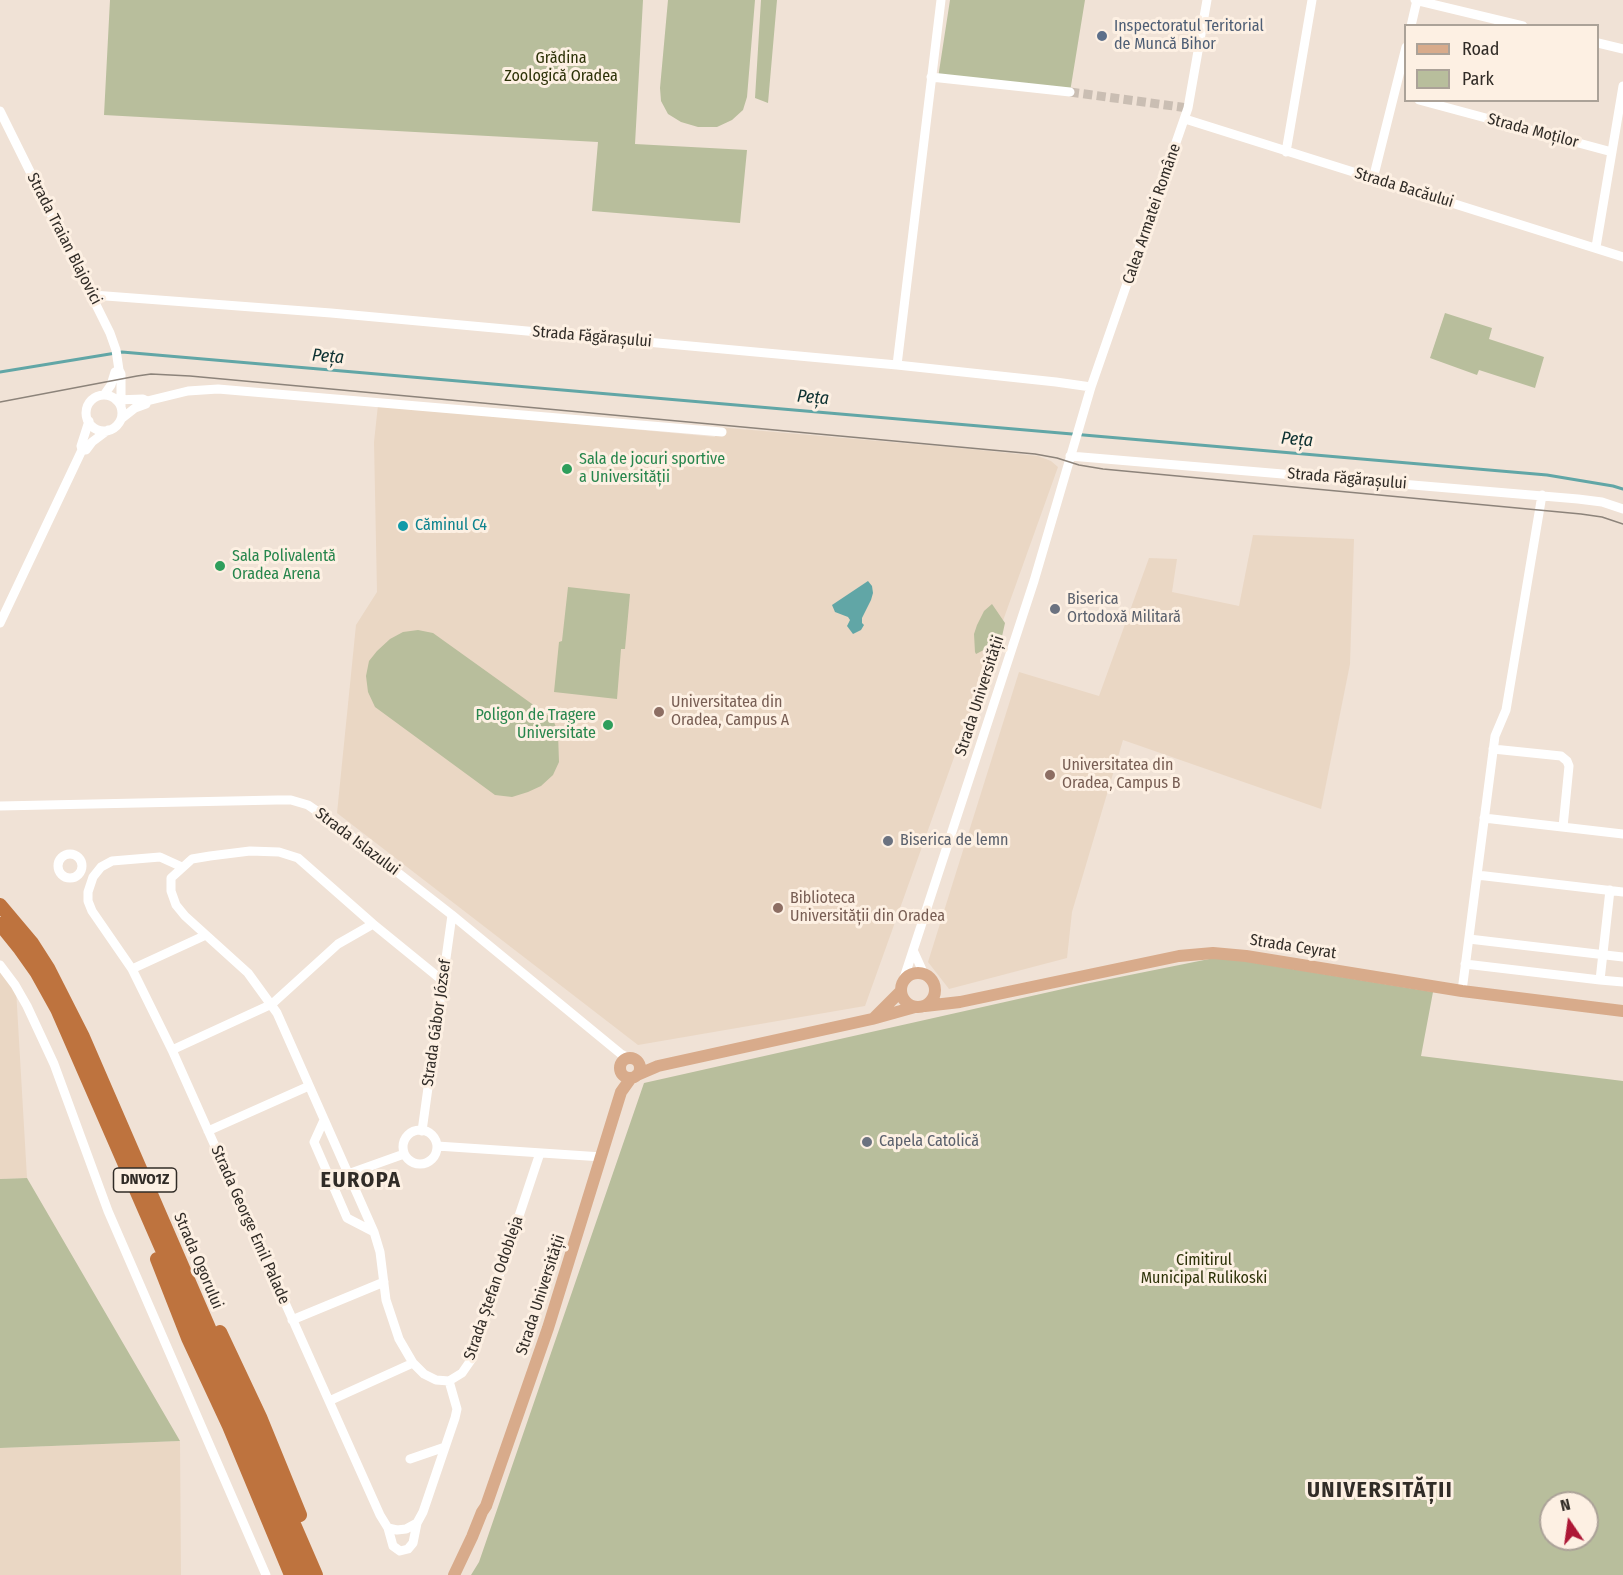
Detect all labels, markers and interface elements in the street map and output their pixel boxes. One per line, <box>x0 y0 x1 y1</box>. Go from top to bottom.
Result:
place label: Inspectoratul Teritorial de Muncă Bihor <box>1114 17 1264 55</box>
legend <box>1404 24 1599 102</box>
marker: Inspectoratul Teritorial de Muncă Bihor <box>1095 29 1109 43</box>
text: Road <box>1462 38 1499 60</box>
park label: Grădina Zoologică Oradea <box>504 49 618 87</box>
text: Park <box>1462 68 1494 90</box>
street label: Strada Moților <box>1485 110 1581 152</box>
street label: Calea Armatei Române <box>1119 141 1185 287</box>
street label: Strada Bacăului <box>1352 164 1456 212</box>
street label: Strada Traian Blajovici <box>22 170 106 308</box>
street label: Strada Făgărașului <box>532 322 652 352</box>
water label: Peța <box>311 345 345 369</box>
water label: Peța <box>796 386 830 410</box>
water label: Peța <box>1280 428 1314 452</box>
place label: Sala de jocuri sportive a Universității <box>579 450 725 488</box>
marker: Sala de jocuri sportive a Universității <box>560 462 574 476</box>
street label: Strada Făgărașului <box>1287 464 1407 494</box>
place label: Căminul C4 <box>415 516 487 536</box>
marker: Căminul C4 <box>396 519 410 533</box>
place label: Sala Polivalentă Oradea Arena <box>232 547 336 585</box>
marker: Sala Polivalentă Oradea Arena <box>213 559 227 573</box>
place label: Biserica Ortodoxă Militară <box>1067 590 1181 628</box>
marker: Biserica Ortodoxă Militară <box>1048 602 1062 616</box>
street label: Strada Universității <box>951 633 1009 759</box>
place label: Universitatea din Oradea, Campus A <box>671 693 789 731</box>
marker: Universitatea din Oradea, Campus A <box>652 705 666 719</box>
place label: Poligon de Tragere Universitate <box>475 706 596 744</box>
marker: Poligon de Tragere Universitate <box>601 718 615 732</box>
place label: Universitatea din Oradea, Campus B <box>1062 756 1181 794</box>
marker: Universitatea din Oradea, Campus B <box>1043 768 1057 782</box>
street label: Strada Islazului <box>311 804 403 880</box>
place label: Biserica de lemn <box>900 831 1008 851</box>
marker: Biserica de lemn <box>881 834 895 848</box>
place label: Biblioteca Universității din Oradea <box>790 889 945 927</box>
marker: Biblioteca Universității din Oradea <box>771 901 785 915</box>
street label: Strada Ceyrat <box>1248 931 1338 963</box>
street label: Strada Gábor József <box>419 958 455 1088</box>
place label: Capela Catolică <box>879 1132 979 1152</box>
marker: Capela Catolică <box>860 1135 874 1149</box>
street label: Strada George Emil Palade <box>206 1143 294 1307</box>
road number: DNVO1Z <box>114 1168 176 1192</box>
district label: EUROPA <box>321 1168 401 1194</box>
street label: Strada Ogorului <box>169 1210 227 1312</box>
street label: Strada Ștefan Odobleja <box>460 1213 528 1363</box>
street label: Strada Universității <box>512 1232 570 1358</box>
park label: Cimitirul Municipal Rulikoski <box>1141 1251 1267 1289</box>
district label: UNIVERSITĂȚII <box>1307 1478 1453 1504</box>
north arrow <box>1539 1491 1599 1551</box>
text: N <box>1558 1495 1572 1515</box>

